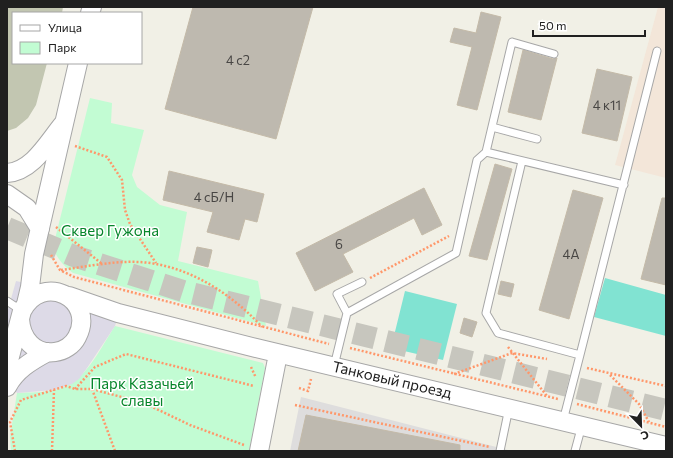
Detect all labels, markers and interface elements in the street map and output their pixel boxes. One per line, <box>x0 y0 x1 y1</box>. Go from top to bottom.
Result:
legend <box>12 12 142 64</box>
scale bar <box>533 12 645 38</box>
text: 50 m <box>539 18 567 32</box>
text: Улица <box>48 20 82 34</box>
text: Парк <box>48 40 77 54</box>
house number: 4 с2 <box>226 52 250 68</box>
house number: 4 к11 <box>593 97 621 113</box>
house number: 4 сБ/Н <box>194 189 234 205</box>
park label: Сквер Гужона <box>61 221 159 239</box>
house number: 6 <box>335 236 343 252</box>
house number: 4А <box>563 246 579 262</box>
street label: Танковый проезд <box>331 357 454 402</box>
park label: Парк Казачьей славы <box>90 374 194 409</box>
north arrow <box>621 406 661 446</box>
text: С <box>639 428 651 443</box>

